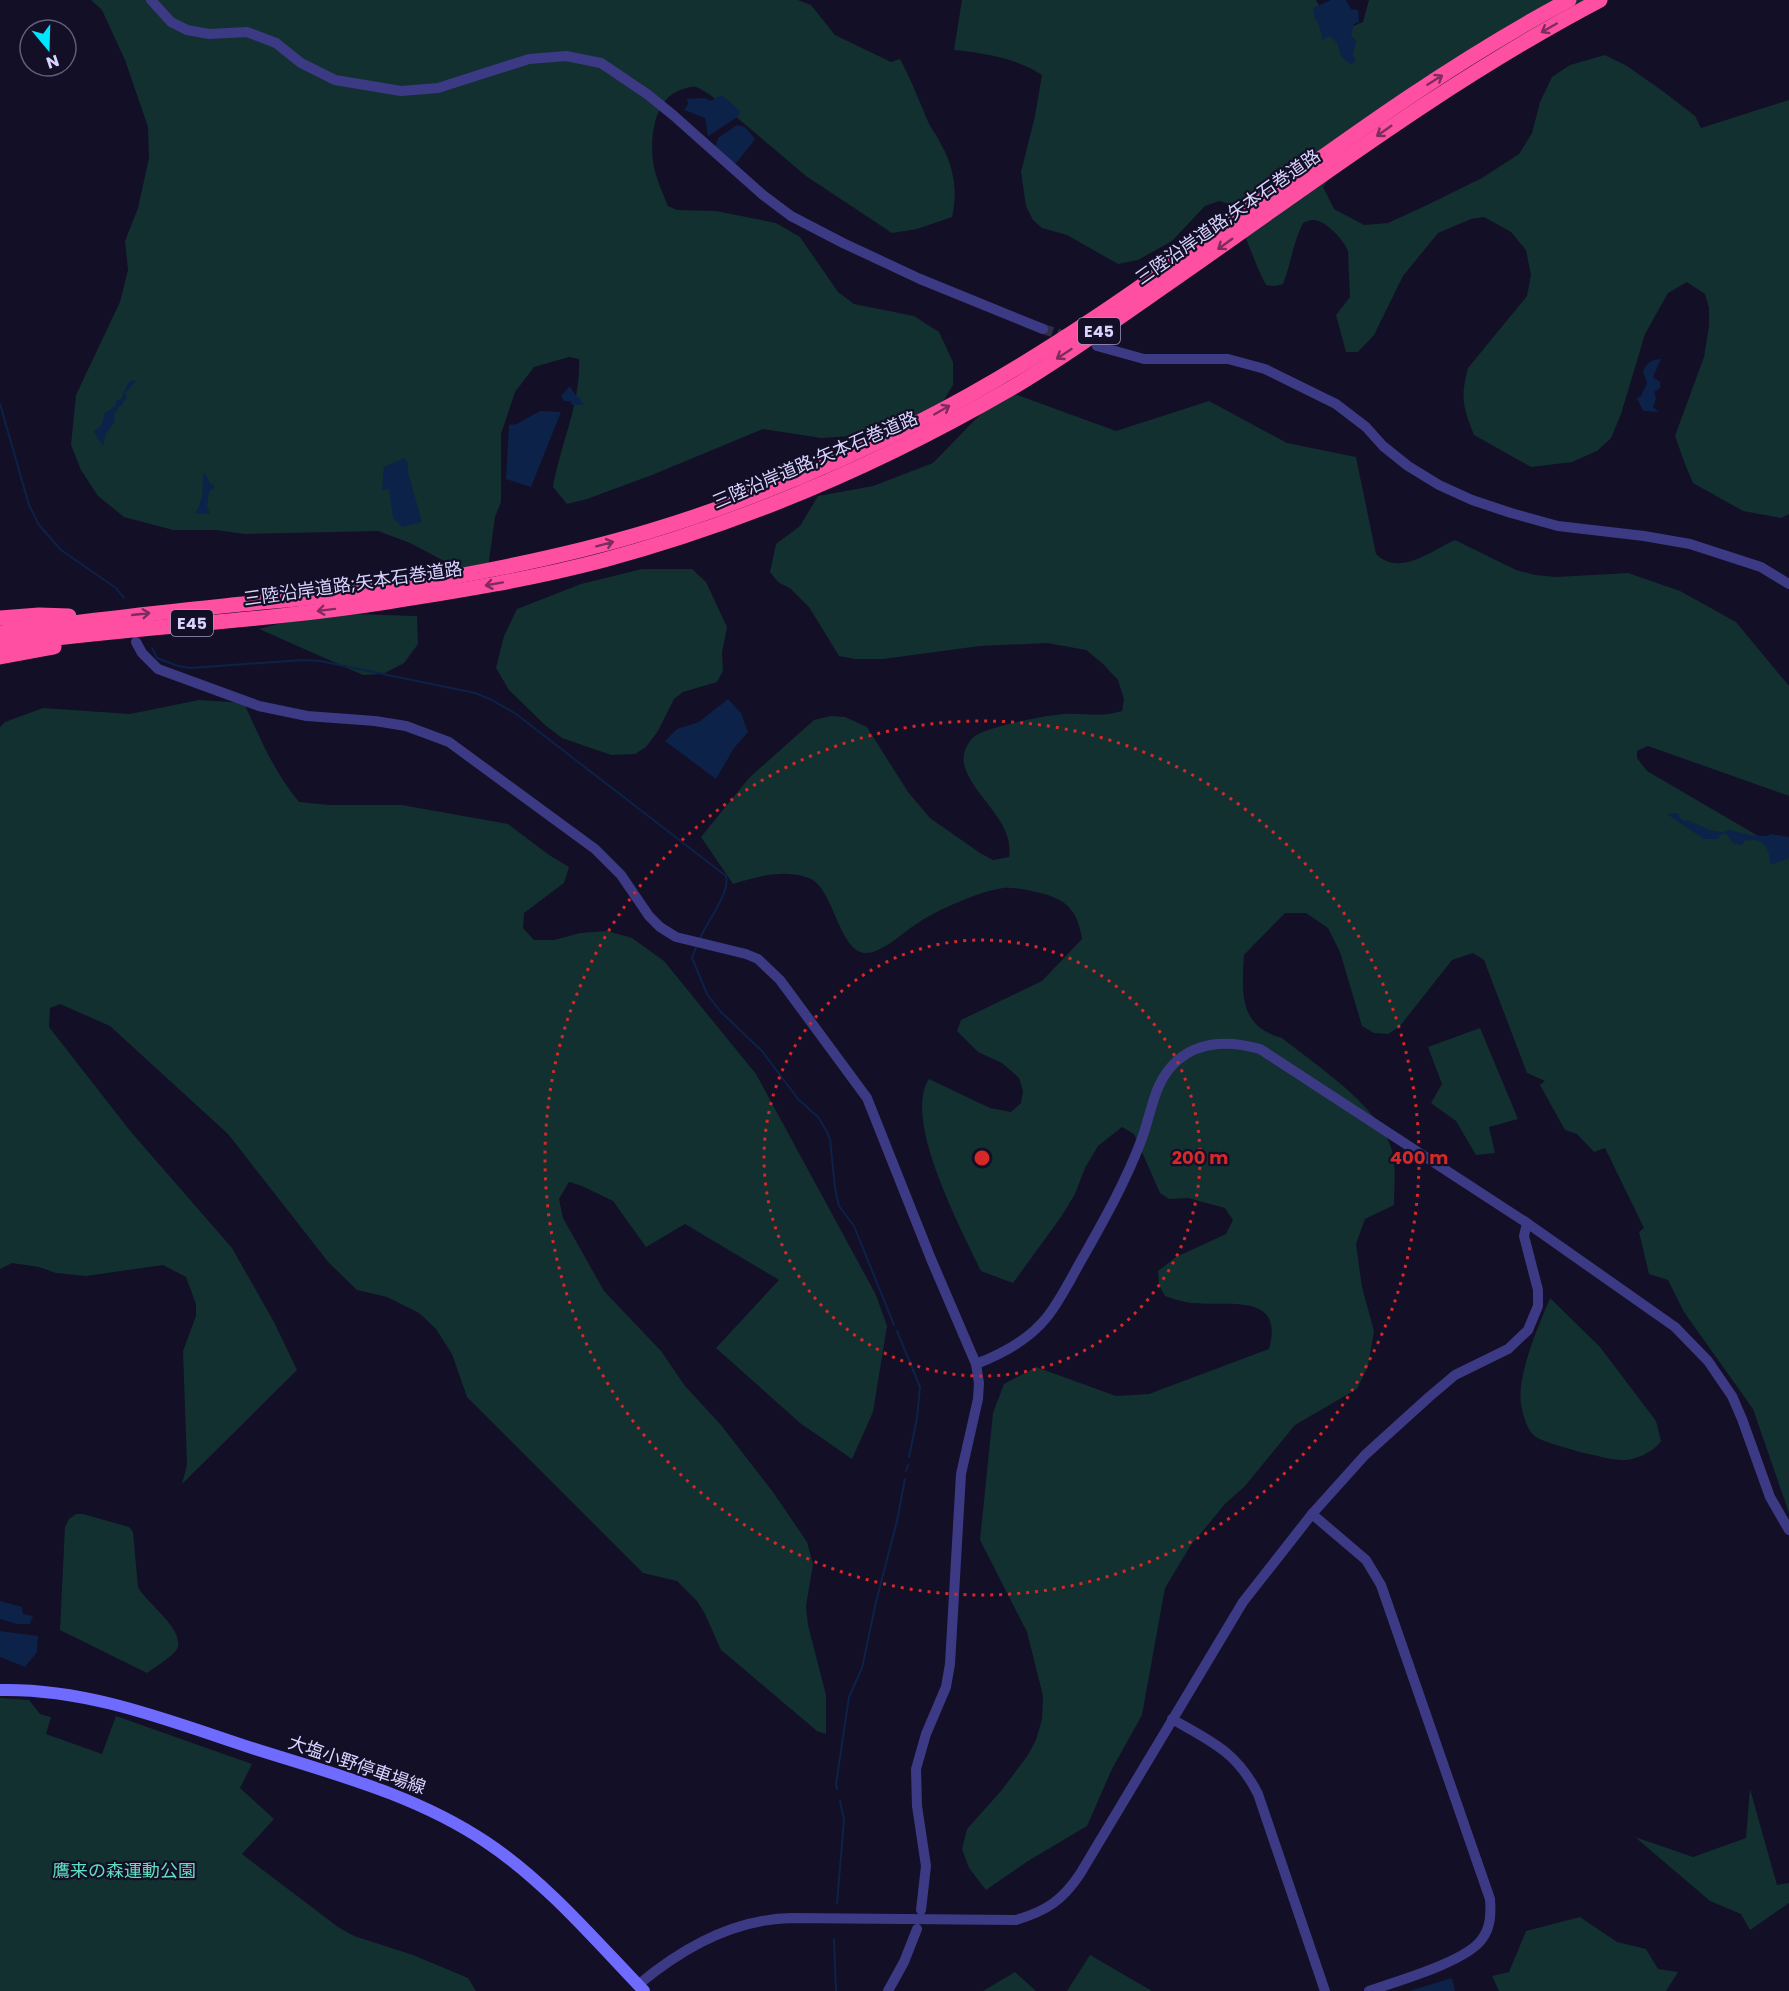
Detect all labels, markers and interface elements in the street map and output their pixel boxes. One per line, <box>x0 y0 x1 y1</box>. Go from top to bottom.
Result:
north arrow <box>18 18 78 78</box>
one-way arrow <box>1541 22 1558 34</box>
text: N <box>43 49 62 75</box>
one-way arrow <box>1426 73 1443 85</box>
one-way arrow <box>1376 125 1392 137</box>
street label: 三陸沿岸道路;矢本石巻道路 <box>1130 143 1325 290</box>
one-way arrow <box>1217 238 1233 250</box>
road number: E45 <box>1078 318 1120 344</box>
one-way arrow <box>1056 349 1073 361</box>
one-way arrow <box>933 403 950 415</box>
street label: 三陸沿岸道路;矢本石巻道路 <box>708 405 921 514</box>
one-way arrow <box>595 537 614 549</box>
street label: 三陸沿岸道路;矢本石巻道路 <box>242 556 464 611</box>
one-way arrow <box>484 579 504 590</box>
one-way arrow <box>316 604 336 615</box>
one-way arrow <box>131 608 151 619</box>
road number: E45 <box>171 610 213 636</box>
text: 200 m <box>1172 1145 1228 1170</box>
text: 400 m <box>1390 1145 1448 1170</box>
centre of rings <box>972 1148 992 1168</box>
street label: 大塩小野停車場線 <box>285 1729 429 1800</box>
park label: 鷹来の森運動公園 <box>52 1858 196 1883</box>

